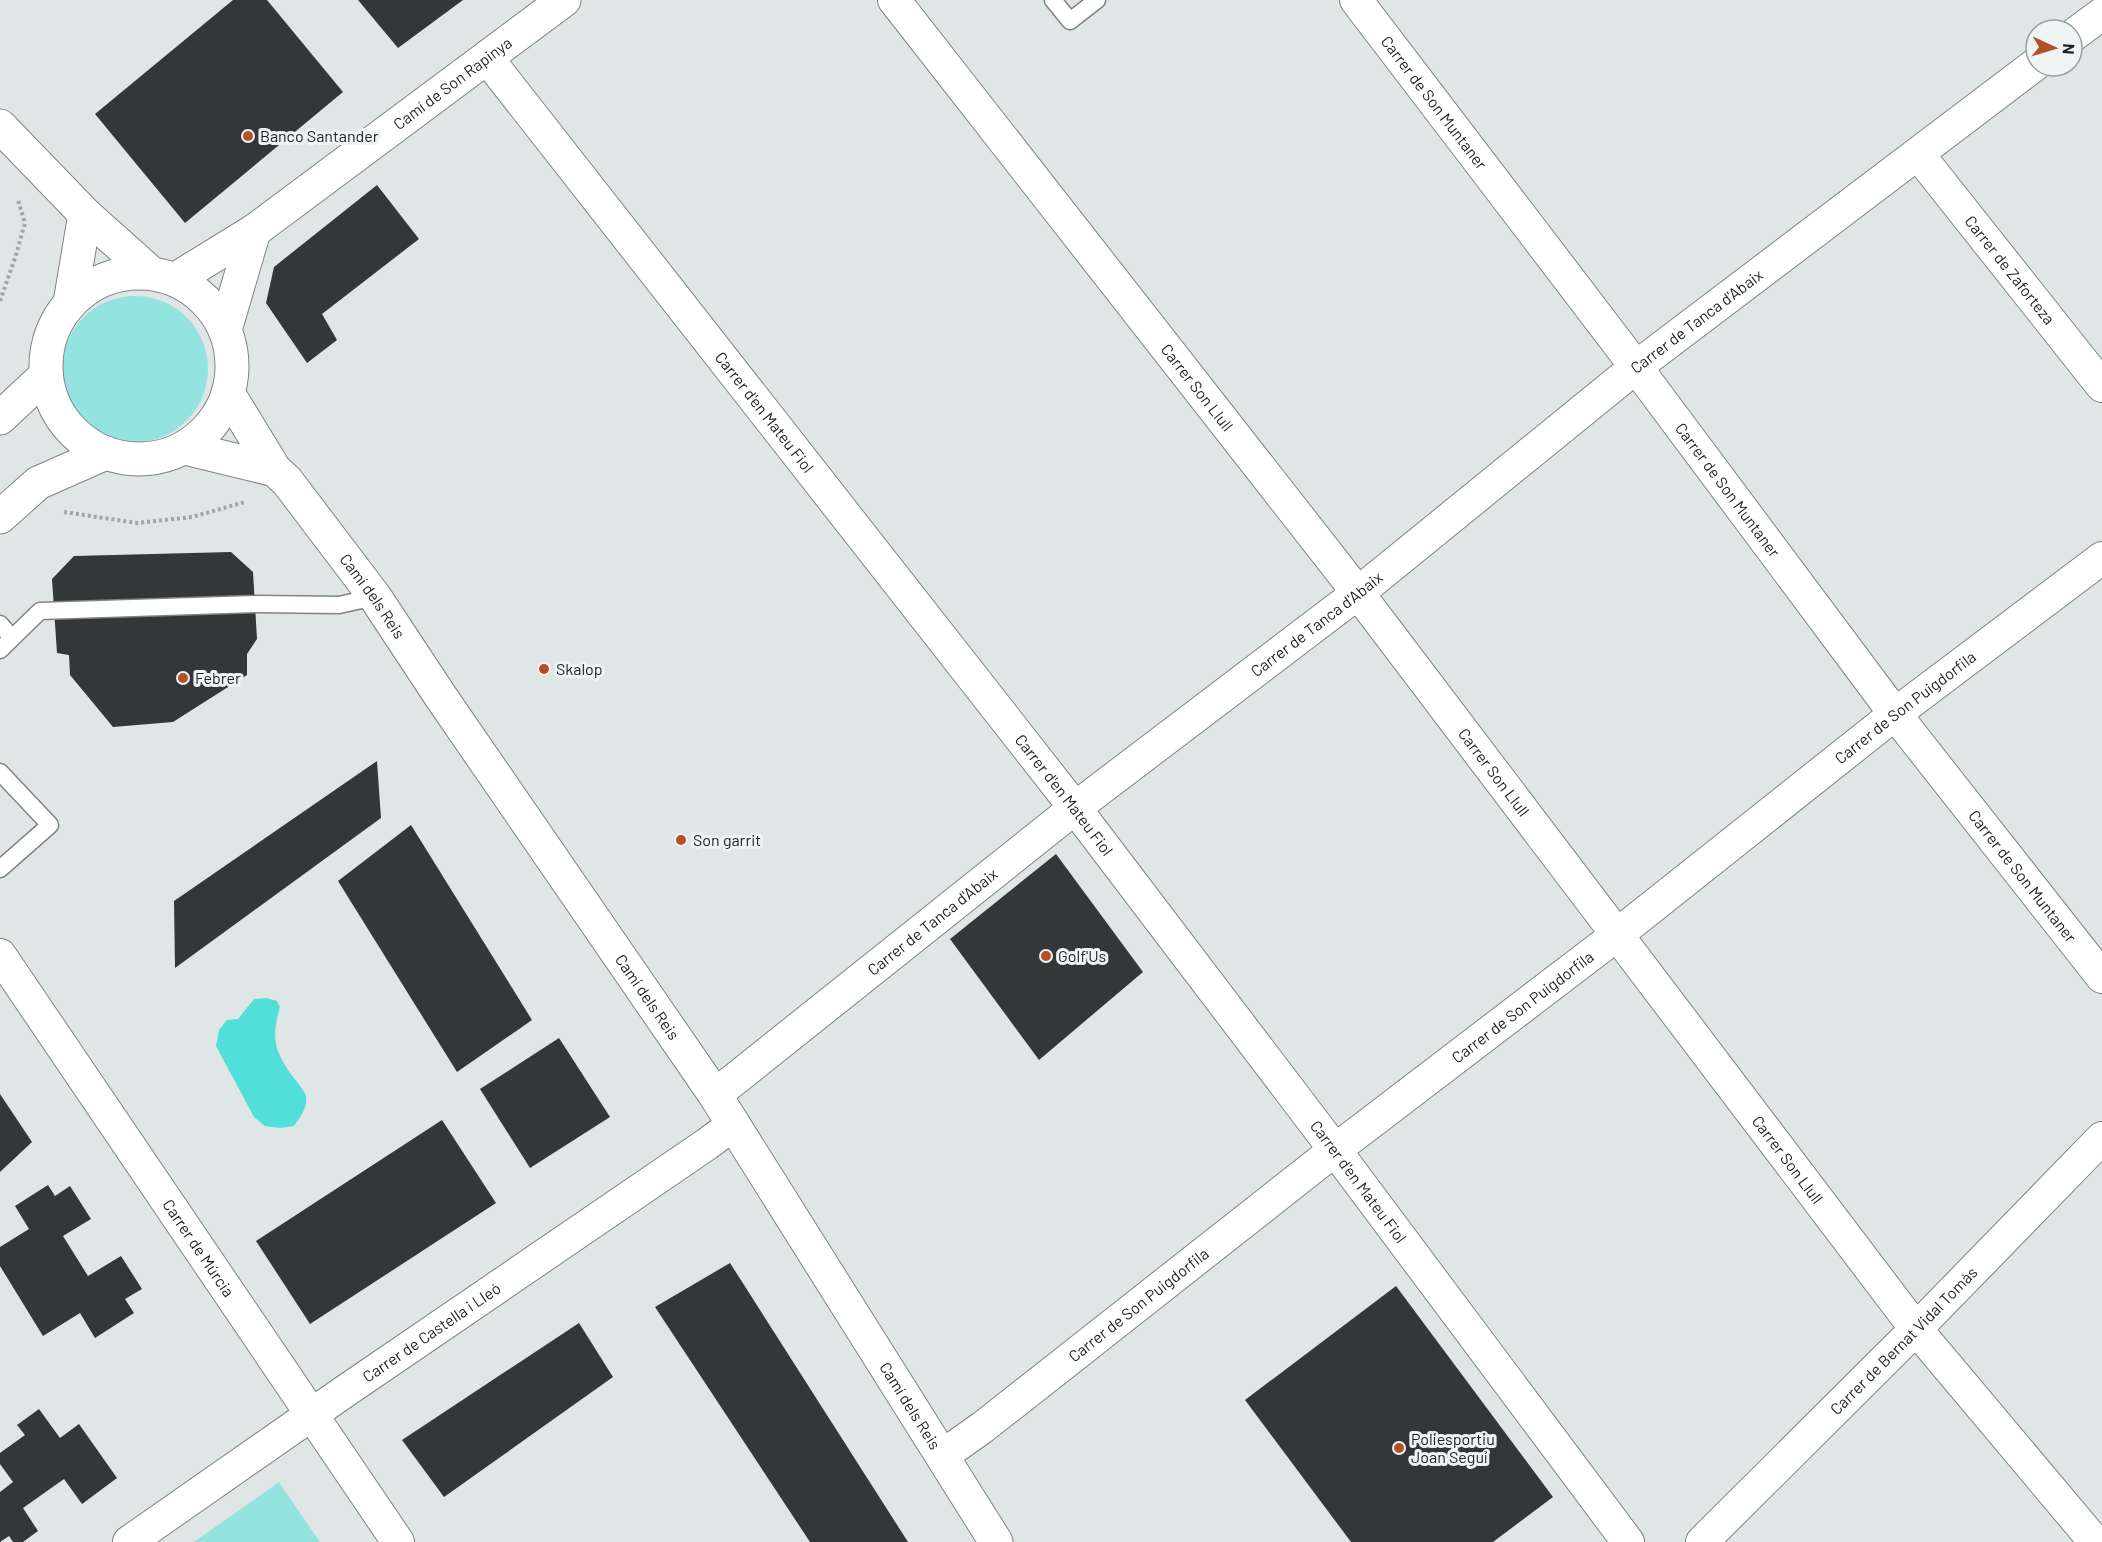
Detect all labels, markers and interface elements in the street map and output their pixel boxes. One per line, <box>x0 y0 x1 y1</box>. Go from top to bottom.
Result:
north arrow <box>2024 18 2084 78</box>
street label: Camí de Son Rapinya <box>389 32 515 133</box>
street label: Carrer de Son Muntaner <box>1378 32 1492 173</box>
text: N <box>2060 43 2079 55</box>
place label: Banco Santander <box>260 126 379 145</box>
marker: Banco Santander <box>241 129 255 143</box>
street label: Carrer de Zaforteza <box>1961 211 2059 328</box>
street label: Carrer de Tanca d'Abaix <box>1626 264 1766 377</box>
street label: Carrer Son Llull <box>1158 340 1238 435</box>
street label: Carrer d'en Mateu Fiol <box>712 348 818 476</box>
street label: Carrer de Son Muntaner <box>1672 419 1785 561</box>
street label: Camí dels Reis <box>336 550 410 642</box>
street label: Carrer de Tanca d'Abaix <box>1247 567 1386 680</box>
street label: Carrer de Son Puigdorfila <box>1831 647 1979 767</box>
place label: Skalop <box>556 659 603 678</box>
marker: Skalop <box>537 662 551 676</box>
place label: Febrer <box>195 668 241 687</box>
marker: Febrer <box>176 671 190 685</box>
street label: Carrer Son Llull <box>1455 724 1534 820</box>
street label: Carrer d'en Mateu Fiol <box>1012 730 1118 859</box>
street label: Carrer de Son Muntaner <box>1965 806 2081 946</box>
place label: Son garrit <box>693 830 761 849</box>
marker: Son garrit <box>674 833 688 847</box>
street label: Carrer de Tanca d'Abaix <box>863 863 1001 979</box>
place label: Golf'Us <box>1058 946 1106 965</box>
street label: Carrer de Son Puigdorfila <box>1448 946 1597 1067</box>
marker: Golf'Us <box>1039 949 1053 963</box>
street label: Camí dels Reis <box>612 950 684 1043</box>
street label: Carrer Son Llull <box>1749 1111 1827 1207</box>
street label: Carrer d'en Mateu Fiol <box>1307 1116 1411 1246</box>
street label: Carrer de Múrcia <box>159 1195 239 1300</box>
street label: Carrer de Son Puigdorfila <box>1064 1243 1212 1365</box>
street label: Carrer de Bernat Vidal Tomàs <box>1826 1262 1981 1418</box>
street label: Carrer de Castella i Lleó <box>358 1278 504 1386</box>
street label: Camí dels Reis <box>876 1358 945 1453</box>
place label: Poliesportiu Joan Seguí <box>1411 1429 1495 1466</box>
marker: Poliesportiu Joan Seguí <box>1392 1441 1406 1455</box>

